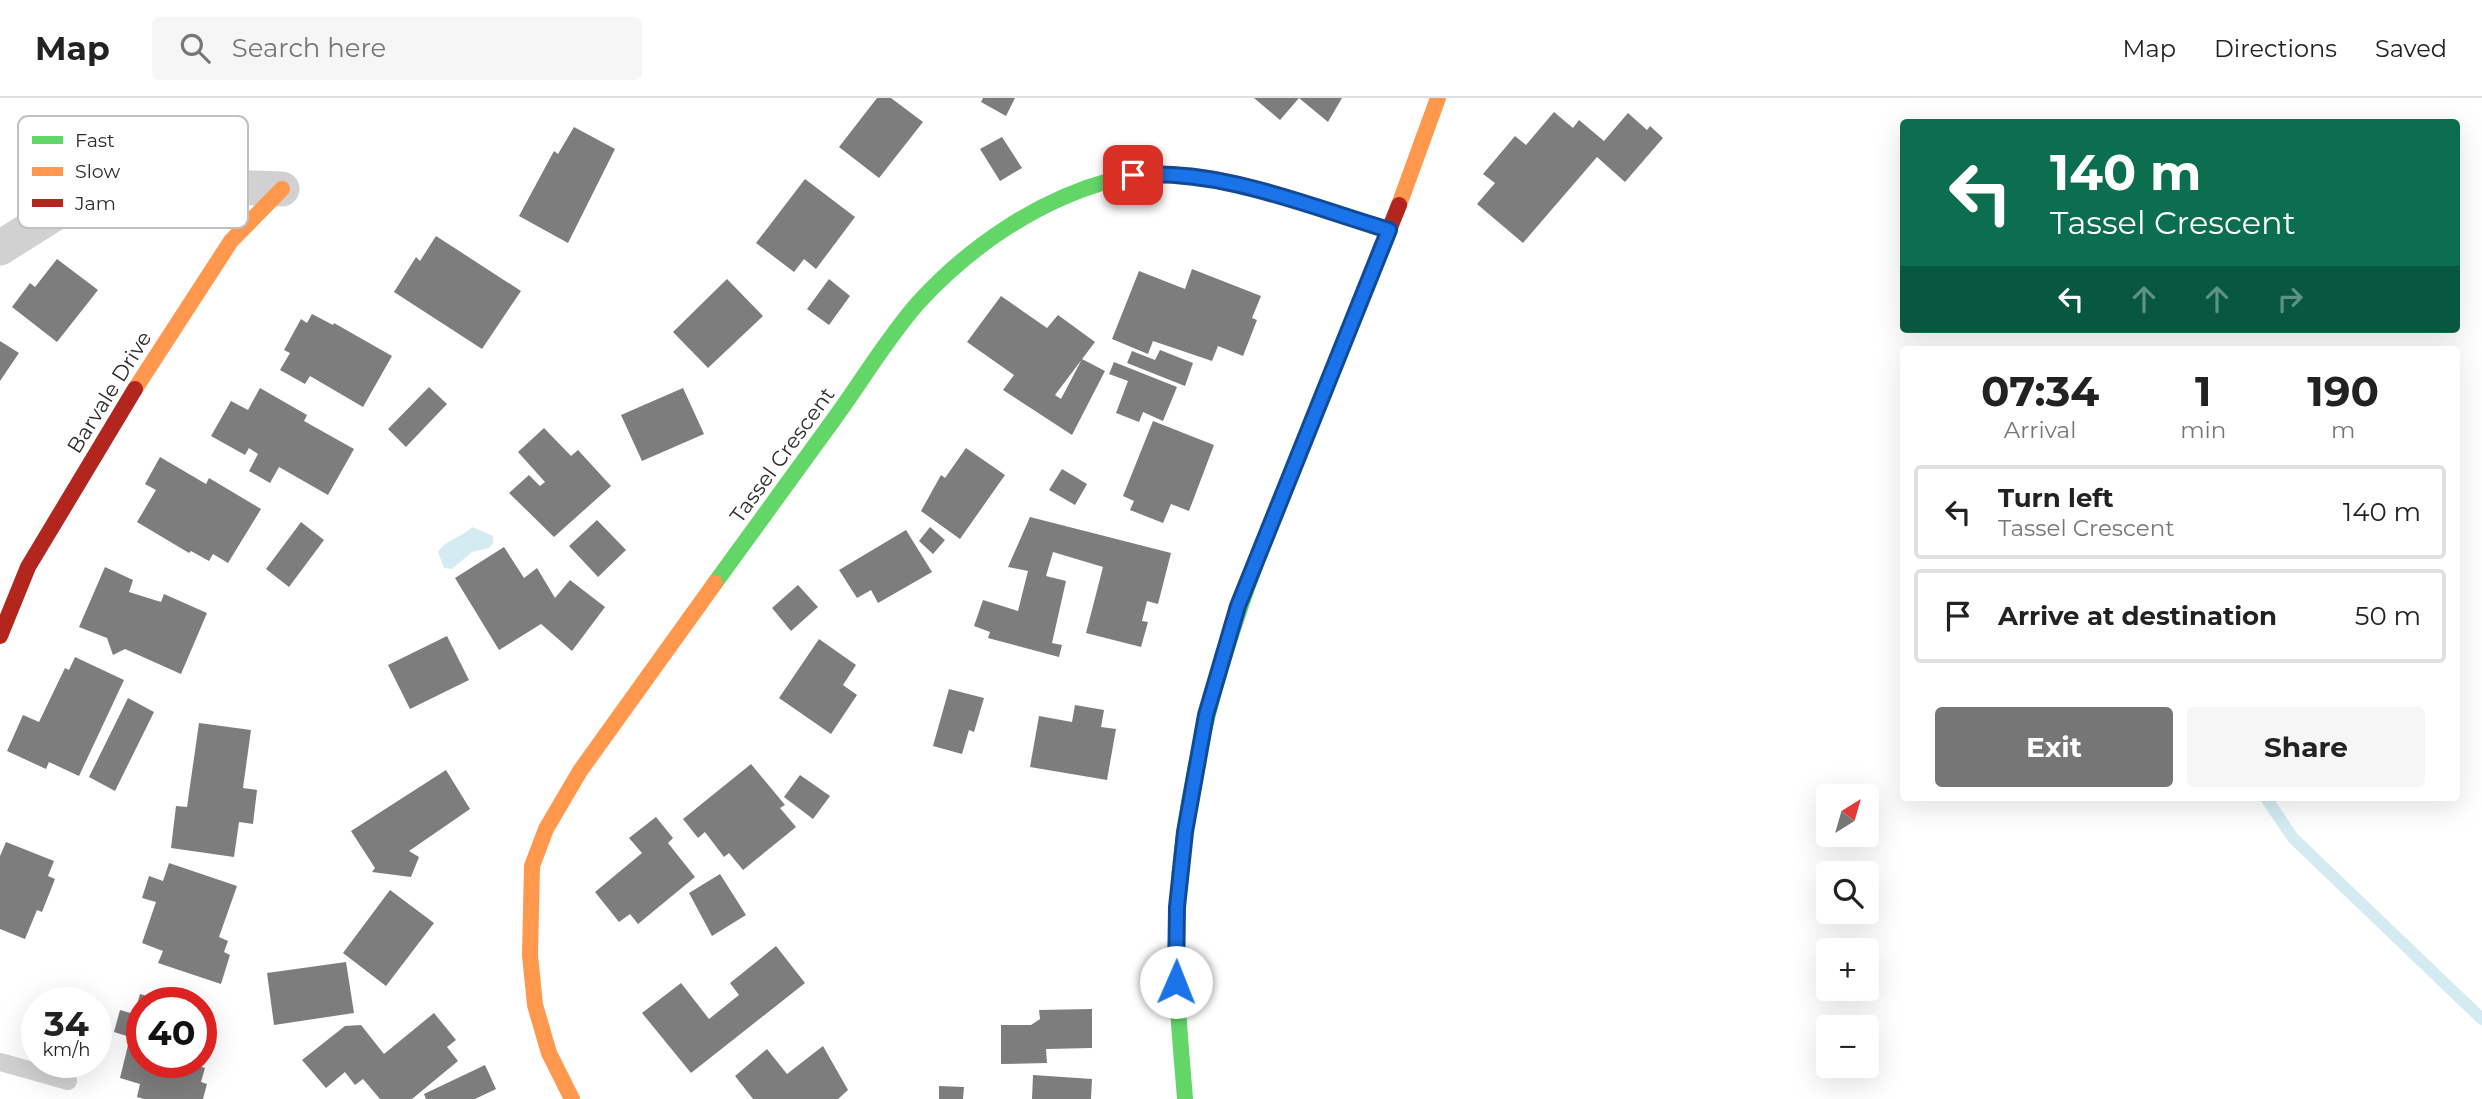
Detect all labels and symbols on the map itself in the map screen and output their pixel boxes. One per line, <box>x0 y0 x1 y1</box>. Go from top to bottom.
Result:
legend <box>18 116 248 228</box>
text: Fast <box>75 129 115 152</box>
pin <box>1103 145 1163 205</box>
text: Slow <box>75 160 120 183</box>
text: Jam <box>74 192 116 215</box>
street label: Barvale Drive <box>62 326 156 458</box>
street label: Tassel Crescent <box>725 382 839 528</box>
north arrow <box>1816 784 1880 847</box>
position arrow <box>1139 945 1213 1019</box>
speed limit sign: 40 <box>126 987 217 1078</box>

